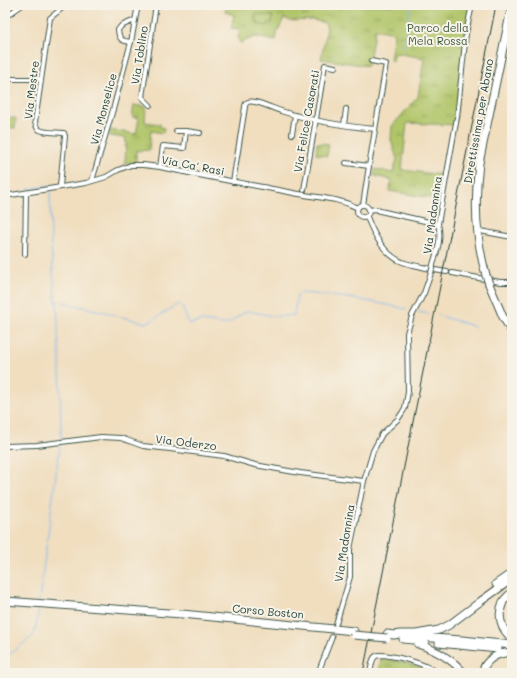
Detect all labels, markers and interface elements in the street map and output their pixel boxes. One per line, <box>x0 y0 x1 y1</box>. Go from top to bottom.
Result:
park label: Parco della Mela Rossa <box>407 20 469 48</box>
street label: Via Toblino <box>127 24 151 85</box>
street label: Direttissima per Abano <box>460 57 496 184</box>
street label: Via Mestre <box>20 60 42 120</box>
street label: Via Felice Casorati <box>290 69 322 173</box>
street label: Via Monselice <box>86 71 120 147</box>
street label: Via Ca' Rasi <box>160 152 226 178</box>
street label: Via Madonnina <box>419 175 445 255</box>
street label: Via Oderzo <box>155 431 218 453</box>
street label: Via Madonnina <box>330 503 358 583</box>
street label: Corso Boston <box>232 600 304 622</box>

